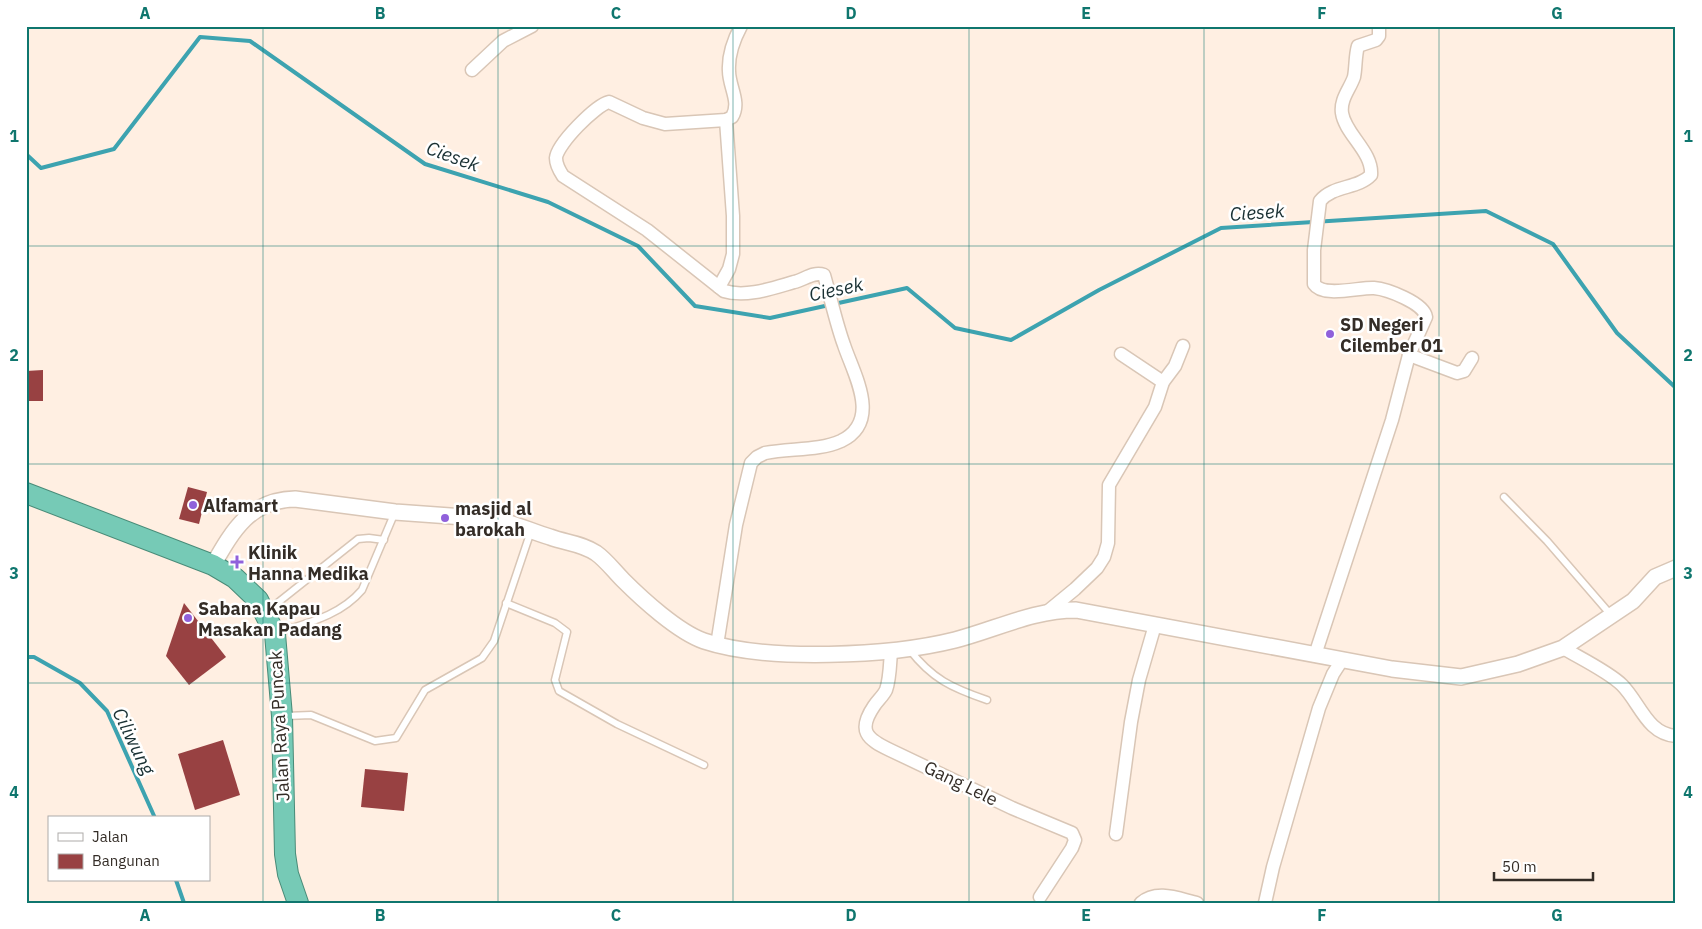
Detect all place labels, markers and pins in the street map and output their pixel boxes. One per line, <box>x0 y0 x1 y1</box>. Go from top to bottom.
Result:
place label: SD Negeri Cilember 01 <box>1340 313 1443 357</box>
marker: SD Negeri Cilember 01 <box>1324 328 1336 340</box>
place label: Alfamart <box>203 494 278 517</box>
place label: masjid al barokah <box>455 497 532 541</box>
marker: Alfamart <box>187 499 199 511</box>
marker: masjid al barokah <box>439 512 451 524</box>
place label: Klinik Hanna Medika <box>248 541 369 585</box>
marker: Klinik Hanna Medika <box>230 555 244 569</box>
place label: Sabana Kapau Masakan Padang <box>198 597 342 641</box>
marker: Sabana Kapau Masakan Padang <box>182 612 194 624</box>

